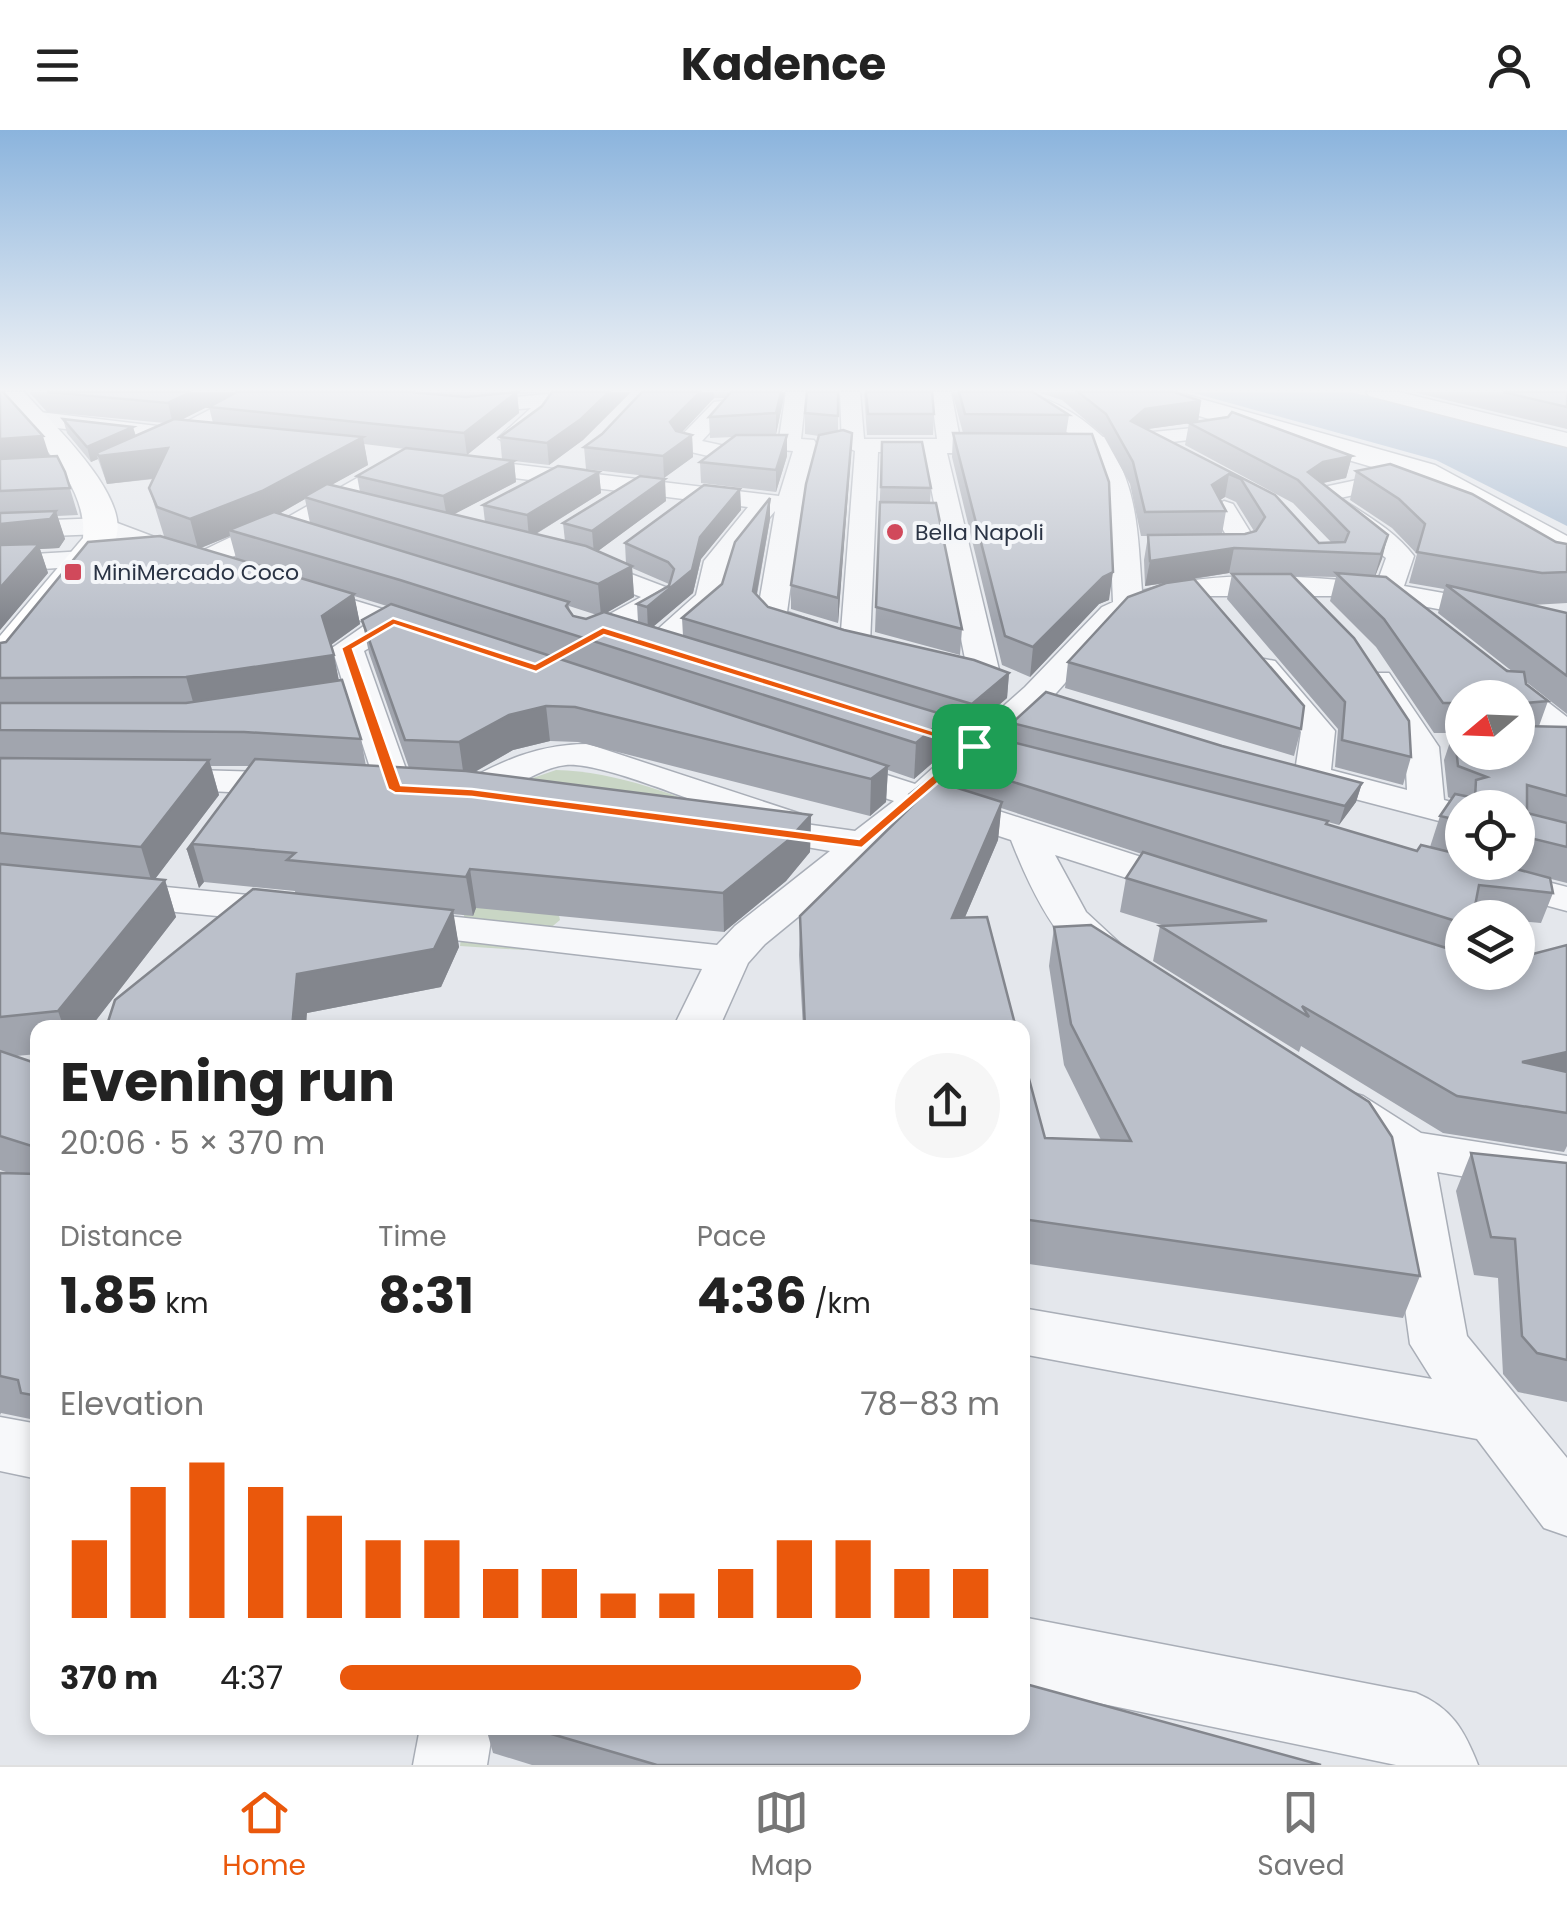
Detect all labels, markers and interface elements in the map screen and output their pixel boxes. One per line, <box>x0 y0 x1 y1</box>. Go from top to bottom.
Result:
text: Kadence <box>681 33 886 96</box>
icon: menu <box>30 38 85 93</box>
icon: person <box>1482 38 1537 93</box>
place label: Bella Napoli <box>915 517 1044 548</box>
marker: Bella Napoli <box>884 521 906 543</box>
place label: MiniMercado Coco <box>93 557 299 588</box>
marker: MiniMercado Coco <box>62 561 84 583</box>
north arrow <box>1445 680 1535 770</box>
map controls <box>1445 680 1535 990</box>
pin <box>932 704 1017 789</box>
icon: arrive <box>947 719 1002 774</box>
button: locate <box>1445 790 1535 880</box>
button: layers <box>1445 900 1535 990</box>
text: Evening run <box>60 1043 395 1120</box>
button: share <box>895 1053 1000 1158</box>
text: 20:06 · 5 × 370 m <box>60 1120 325 1165</box>
text: Distance <box>60 1217 183 1256</box>
text: Time <box>378 1217 447 1256</box>
text: Pace <box>697 1217 766 1256</box>
text: 1.85 <box>60 1260 158 1331</box>
text: 8:31 <box>378 1260 474 1331</box>
text: 4:36 <box>697 1260 807 1331</box>
text: km <box>158 1284 209 1323</box>
text: /km <box>807 1284 871 1323</box>
text: Elevation <box>60 1381 204 1426</box>
text: 78–83 m <box>860 1381 1000 1426</box>
text: 370 m <box>60 1655 158 1700</box>
text: 4:37 <box>220 1655 283 1700</box>
tab: Home <box>222 1785 306 1887</box>
tab: Map <box>751 1785 813 1887</box>
tab: Saved <box>1257 1785 1345 1887</box>

